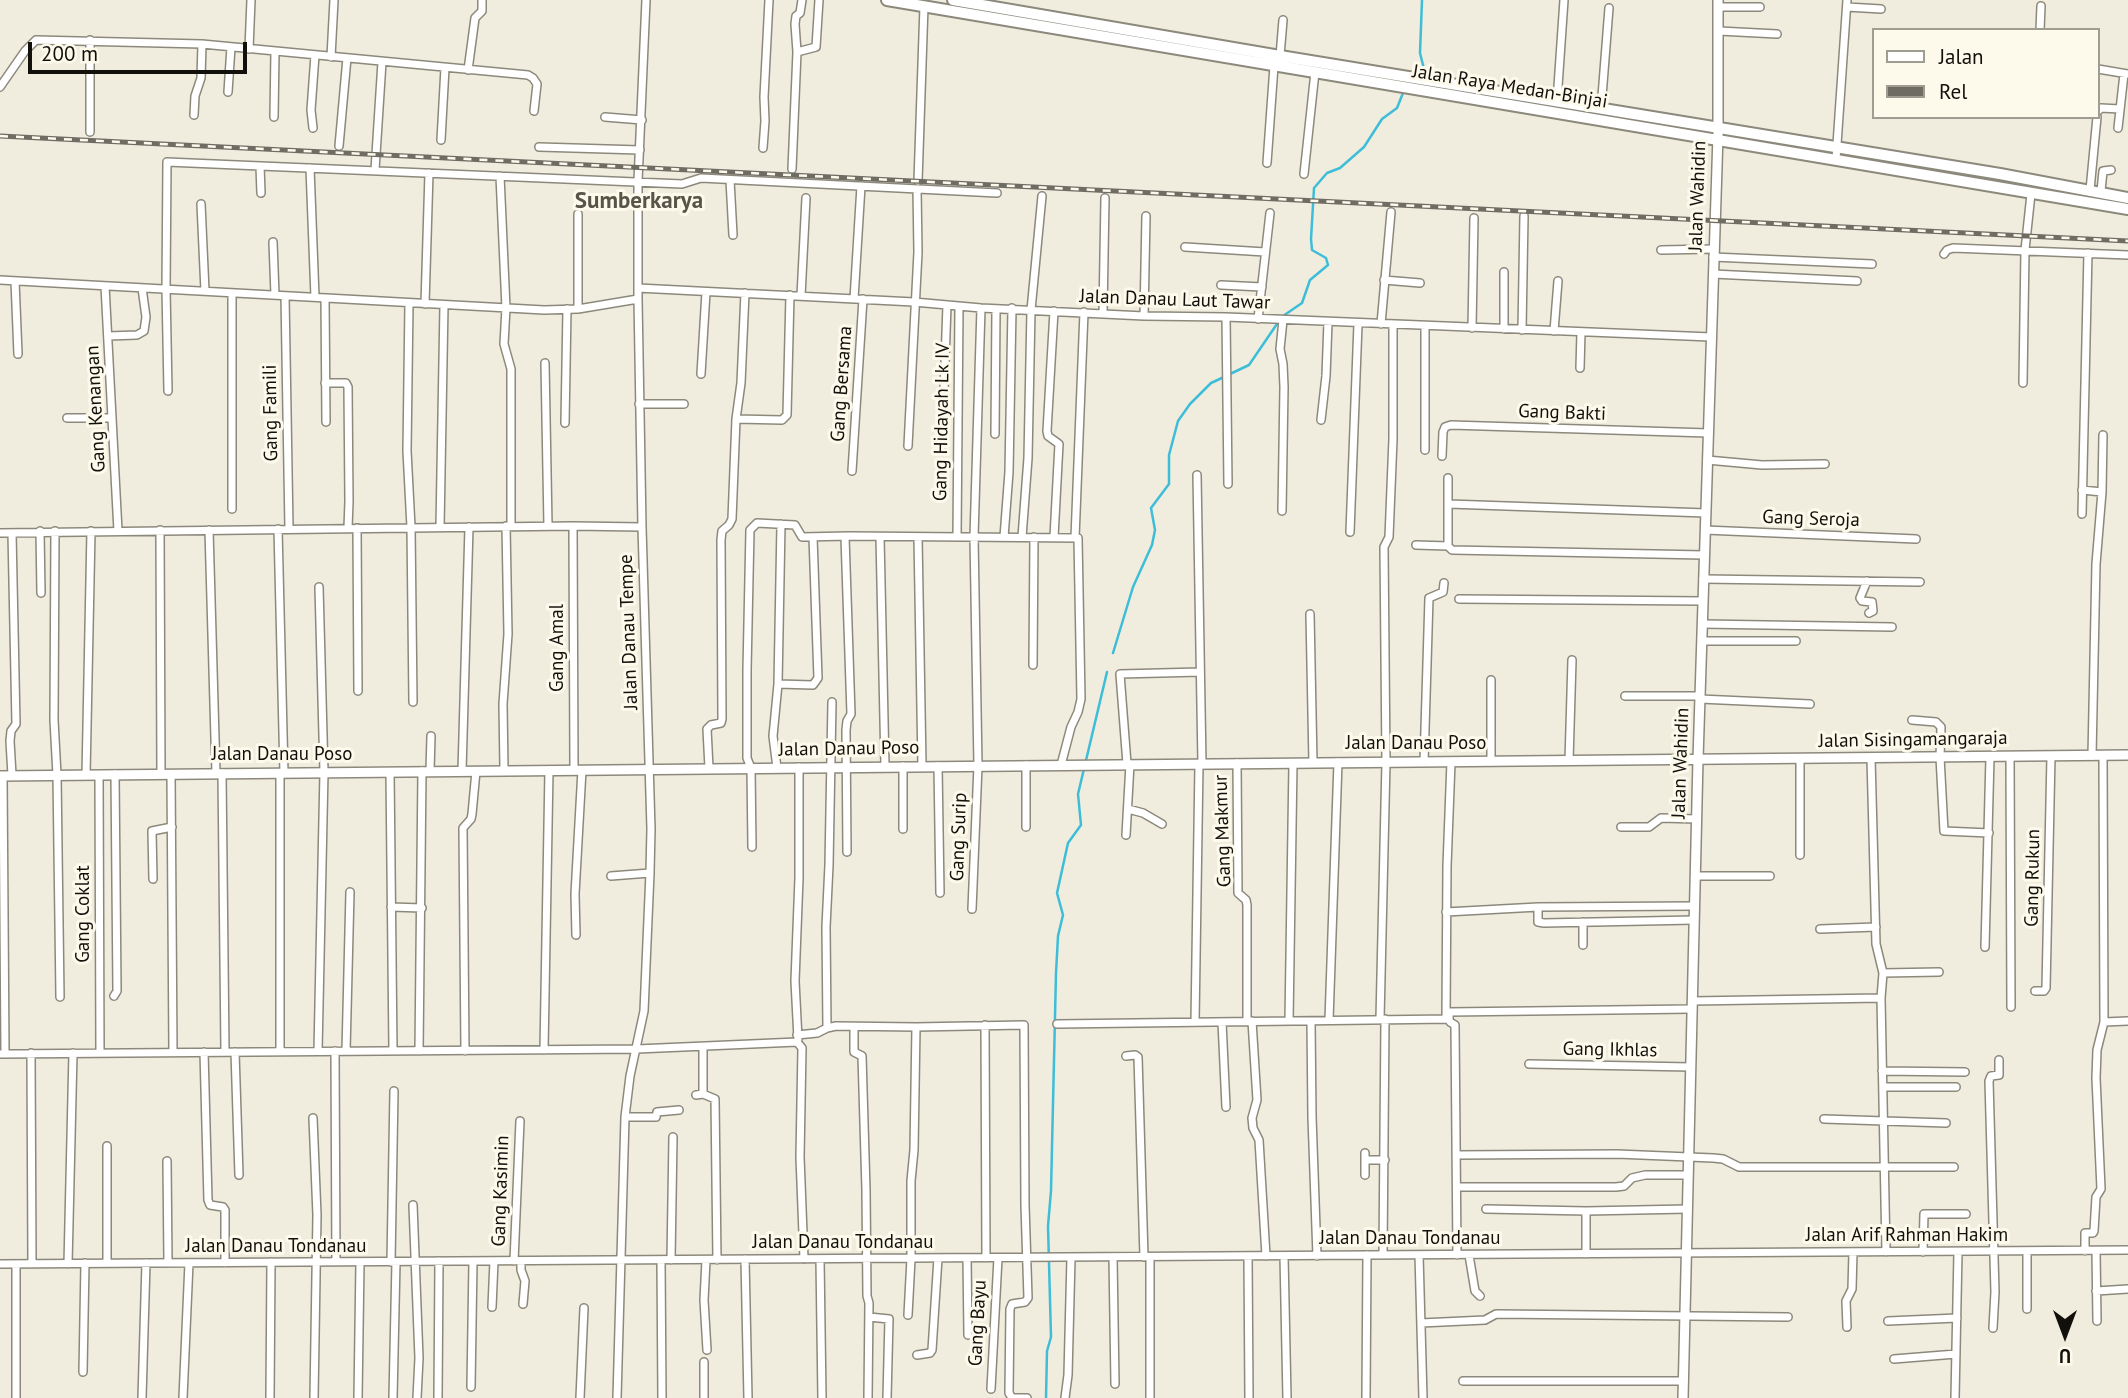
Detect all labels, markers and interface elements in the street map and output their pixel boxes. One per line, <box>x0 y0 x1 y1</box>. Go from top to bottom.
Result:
scale bar <box>32 28 250 72</box>
legend <box>1872 28 2100 119</box>
text: 200 m <box>41 40 98 67</box>
text: Jalan <box>1939 43 1984 70</box>
street label: Jalan Raya Medan-Binjai <box>1411 60 1609 114</box>
text: Rel <box>1939 78 1967 105</box>
street label: Jalan Wahidin <box>1685 140 1711 252</box>
district label: Sumberkarya <box>575 187 703 215</box>
street label: Jalan Danau Laut Tawar <box>1079 285 1271 315</box>
street label: Gang Bersama <box>827 325 857 443</box>
street label: Gang Hidayah Lk IV <box>929 343 955 501</box>
street label: Gang Kenangan <box>81 345 111 473</box>
street label: Gang Famili <box>259 364 283 462</box>
street label: Gang Bakti <box>1518 400 1606 426</box>
street label: Gang Seroja <box>1762 506 1860 532</box>
street label: Jalan Danau Tempe <box>615 554 643 710</box>
street label: Gang Amal <box>547 604 569 692</box>
street label: Jalan Wahidin <box>1668 707 1694 819</box>
street label: Jalan Sisingamangaraja <box>1818 727 2008 753</box>
street label: Jalan Danau Poso <box>1346 733 1486 755</box>
street label: Jalan Danau Poso <box>778 736 920 762</box>
street label: Jalan Danau Poso <box>212 744 352 766</box>
street label: Gang Makmur <box>1210 774 1236 888</box>
street label: Gang Surip <box>946 792 972 882</box>
street label: Gang Rukun <box>2021 829 2045 927</box>
street label: Gang Coklat <box>73 865 95 963</box>
street label: Gang Ikhlas <box>1562 1038 1658 1062</box>
street label: Gang Kasimin <box>488 1135 514 1247</box>
street label: Jalan Arif Rahman Hakim <box>1806 1225 2008 1247</box>
street label: Jalan Danau Tondanau <box>1320 1228 1500 1250</box>
street label: Jalan Danau Tondanau <box>753 1232 933 1254</box>
street label: Jalan Danau Tondanau <box>186 1236 366 1258</box>
street label: Gang Bayu <box>964 1279 992 1367</box>
north arrow <box>2030 1300 2100 1370</box>
text: U <box>2059 1344 2071 1368</box>

